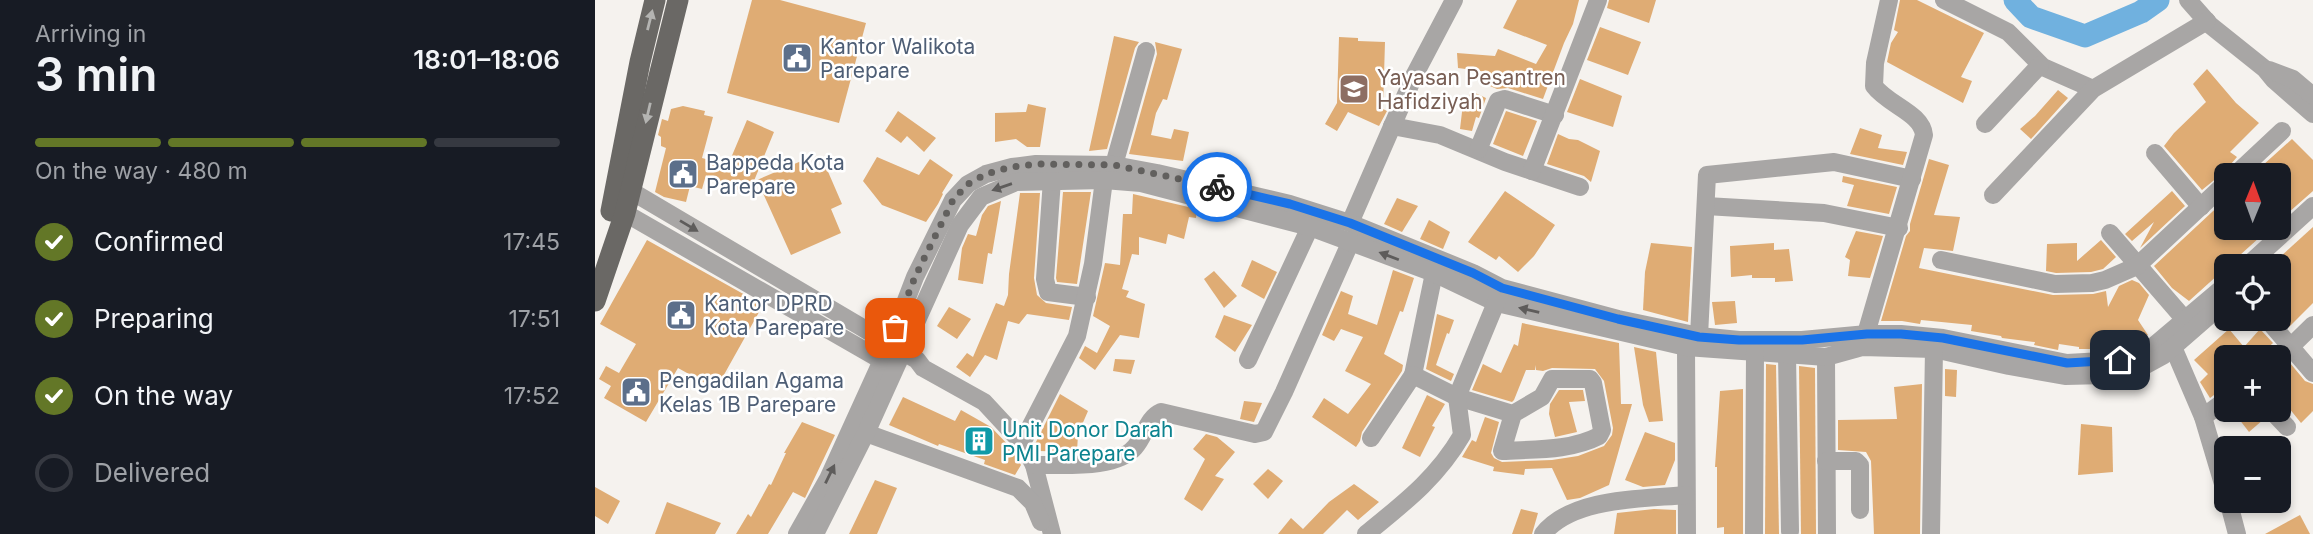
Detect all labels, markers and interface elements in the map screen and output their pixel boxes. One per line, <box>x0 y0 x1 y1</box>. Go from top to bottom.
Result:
one-way arrow <box>645 9 656 31</box>
text: Arriving in <box>35 20 146 48</box>
place label: Kantor Walikota Parepare <box>820 34 975 83</box>
public building icon: Kantor Walikota Parepare <box>780 41 814 75</box>
text: 18:01–18:06 <box>413 44 560 75</box>
text: 3 min <box>35 46 157 102</box>
place label: Yayasan Pesantren Hafidziyah <box>1377 65 1566 114</box>
school or university icon: Yayasan Pesantren Hafidziyah <box>1337 72 1371 106</box>
one-way arrow <box>643 103 654 125</box>
place label: Bappeda Kota Parepare <box>706 150 845 199</box>
courier <box>1182 152 1252 222</box>
text: On the way · 480 m <box>35 157 248 185</box>
public building icon: Bappeda Kota Parepare <box>666 157 700 191</box>
north arrow <box>2214 163 2291 240</box>
map controls <box>2214 163 2291 513</box>
icon: bike <box>1198 168 1236 206</box>
one-way arrow <box>992 182 1013 193</box>
one-way arrow <box>680 220 699 233</box>
icon: check <box>35 223 73 261</box>
text: Confirmed <box>94 226 224 257</box>
text: 17:45 <box>503 228 560 256</box>
one-way arrow <box>1379 250 1400 261</box>
button: locate <box>2214 254 2291 331</box>
place label: Kantor DPRD Kota Parepare <box>704 291 844 340</box>
public building icon: Kantor DPRD Kota Parepare <box>664 298 698 332</box>
pin <box>865 298 925 358</box>
icon: check <box>35 300 73 338</box>
text: Preparing <box>94 303 214 334</box>
text: 17:51 <box>508 305 560 333</box>
one-way arrow <box>1518 305 1540 316</box>
icon: bag <box>876 309 914 347</box>
pin <box>2090 330 2150 390</box>
icon: home <box>2101 341 2139 379</box>
button: + <box>2214 345 2291 422</box>
place label: Pengadilan Agama Kelas 1B Parepare <box>659 368 844 417</box>
public building icon: Pengadilan Agama Kelas 1B Parepare <box>619 375 653 409</box>
icon: check <box>35 377 73 415</box>
text: On the way <box>94 380 233 411</box>
text: 17:52 <box>504 382 560 410</box>
place label: Unit Donor Darah PMI Parepare <box>1002 417 1174 466</box>
building icon: Unit Donor Darah PMI Parepare <box>962 424 996 458</box>
button: − <box>2214 436 2291 513</box>
text: Delivered <box>94 457 210 488</box>
one-way arrow <box>824 464 835 484</box>

